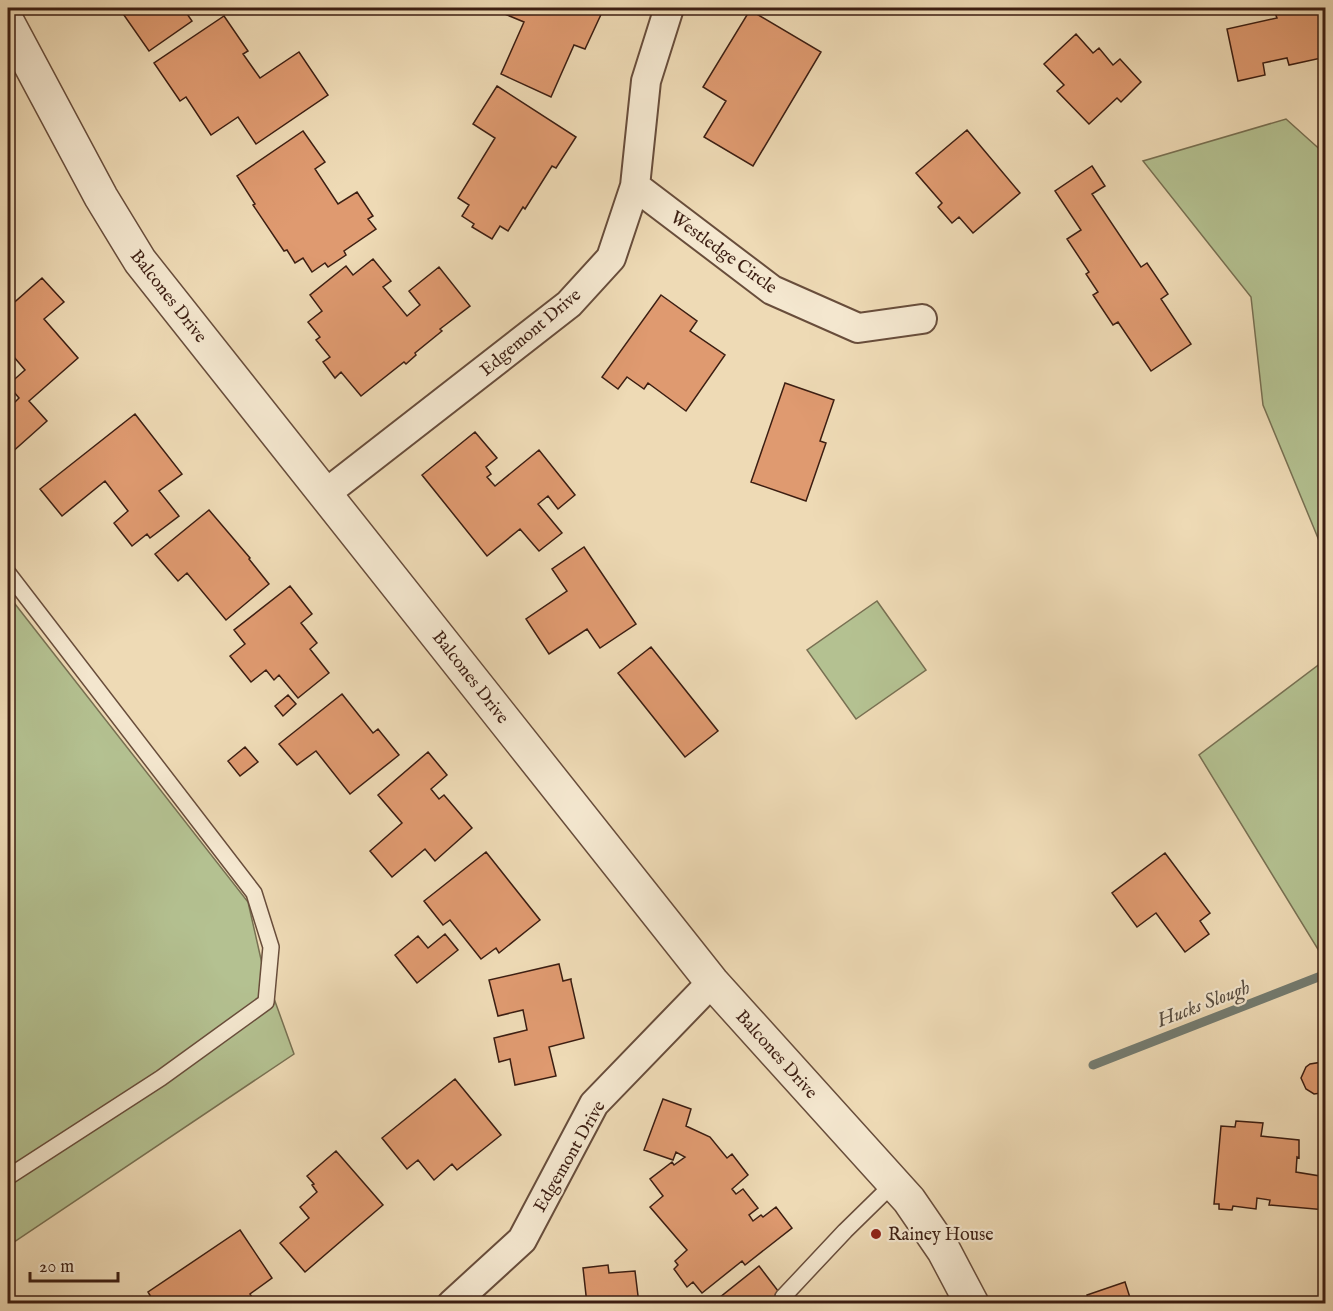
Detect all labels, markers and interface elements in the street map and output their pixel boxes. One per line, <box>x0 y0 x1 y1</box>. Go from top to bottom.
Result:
street label: Westledge Circle <box>665 207 781 300</box>
street label: Balcones Drive <box>124 246 211 348</box>
street label: Edgemont Drive <box>476 284 586 382</box>
street label: Balcones Drive <box>426 627 513 729</box>
water label: Hucks Slough <box>1153 975 1254 1035</box>
street label: Balcones Drive <box>730 1006 822 1104</box>
street label: Edgemont Drive <box>529 1097 612 1217</box>
place label: Rainey House <box>888 1224 994 1247</box>
marker: Rainey House <box>869 1227 883 1241</box>
scale bar <box>30 1245 118 1283</box>
text: 20 m <box>39 1256 74 1279</box>

